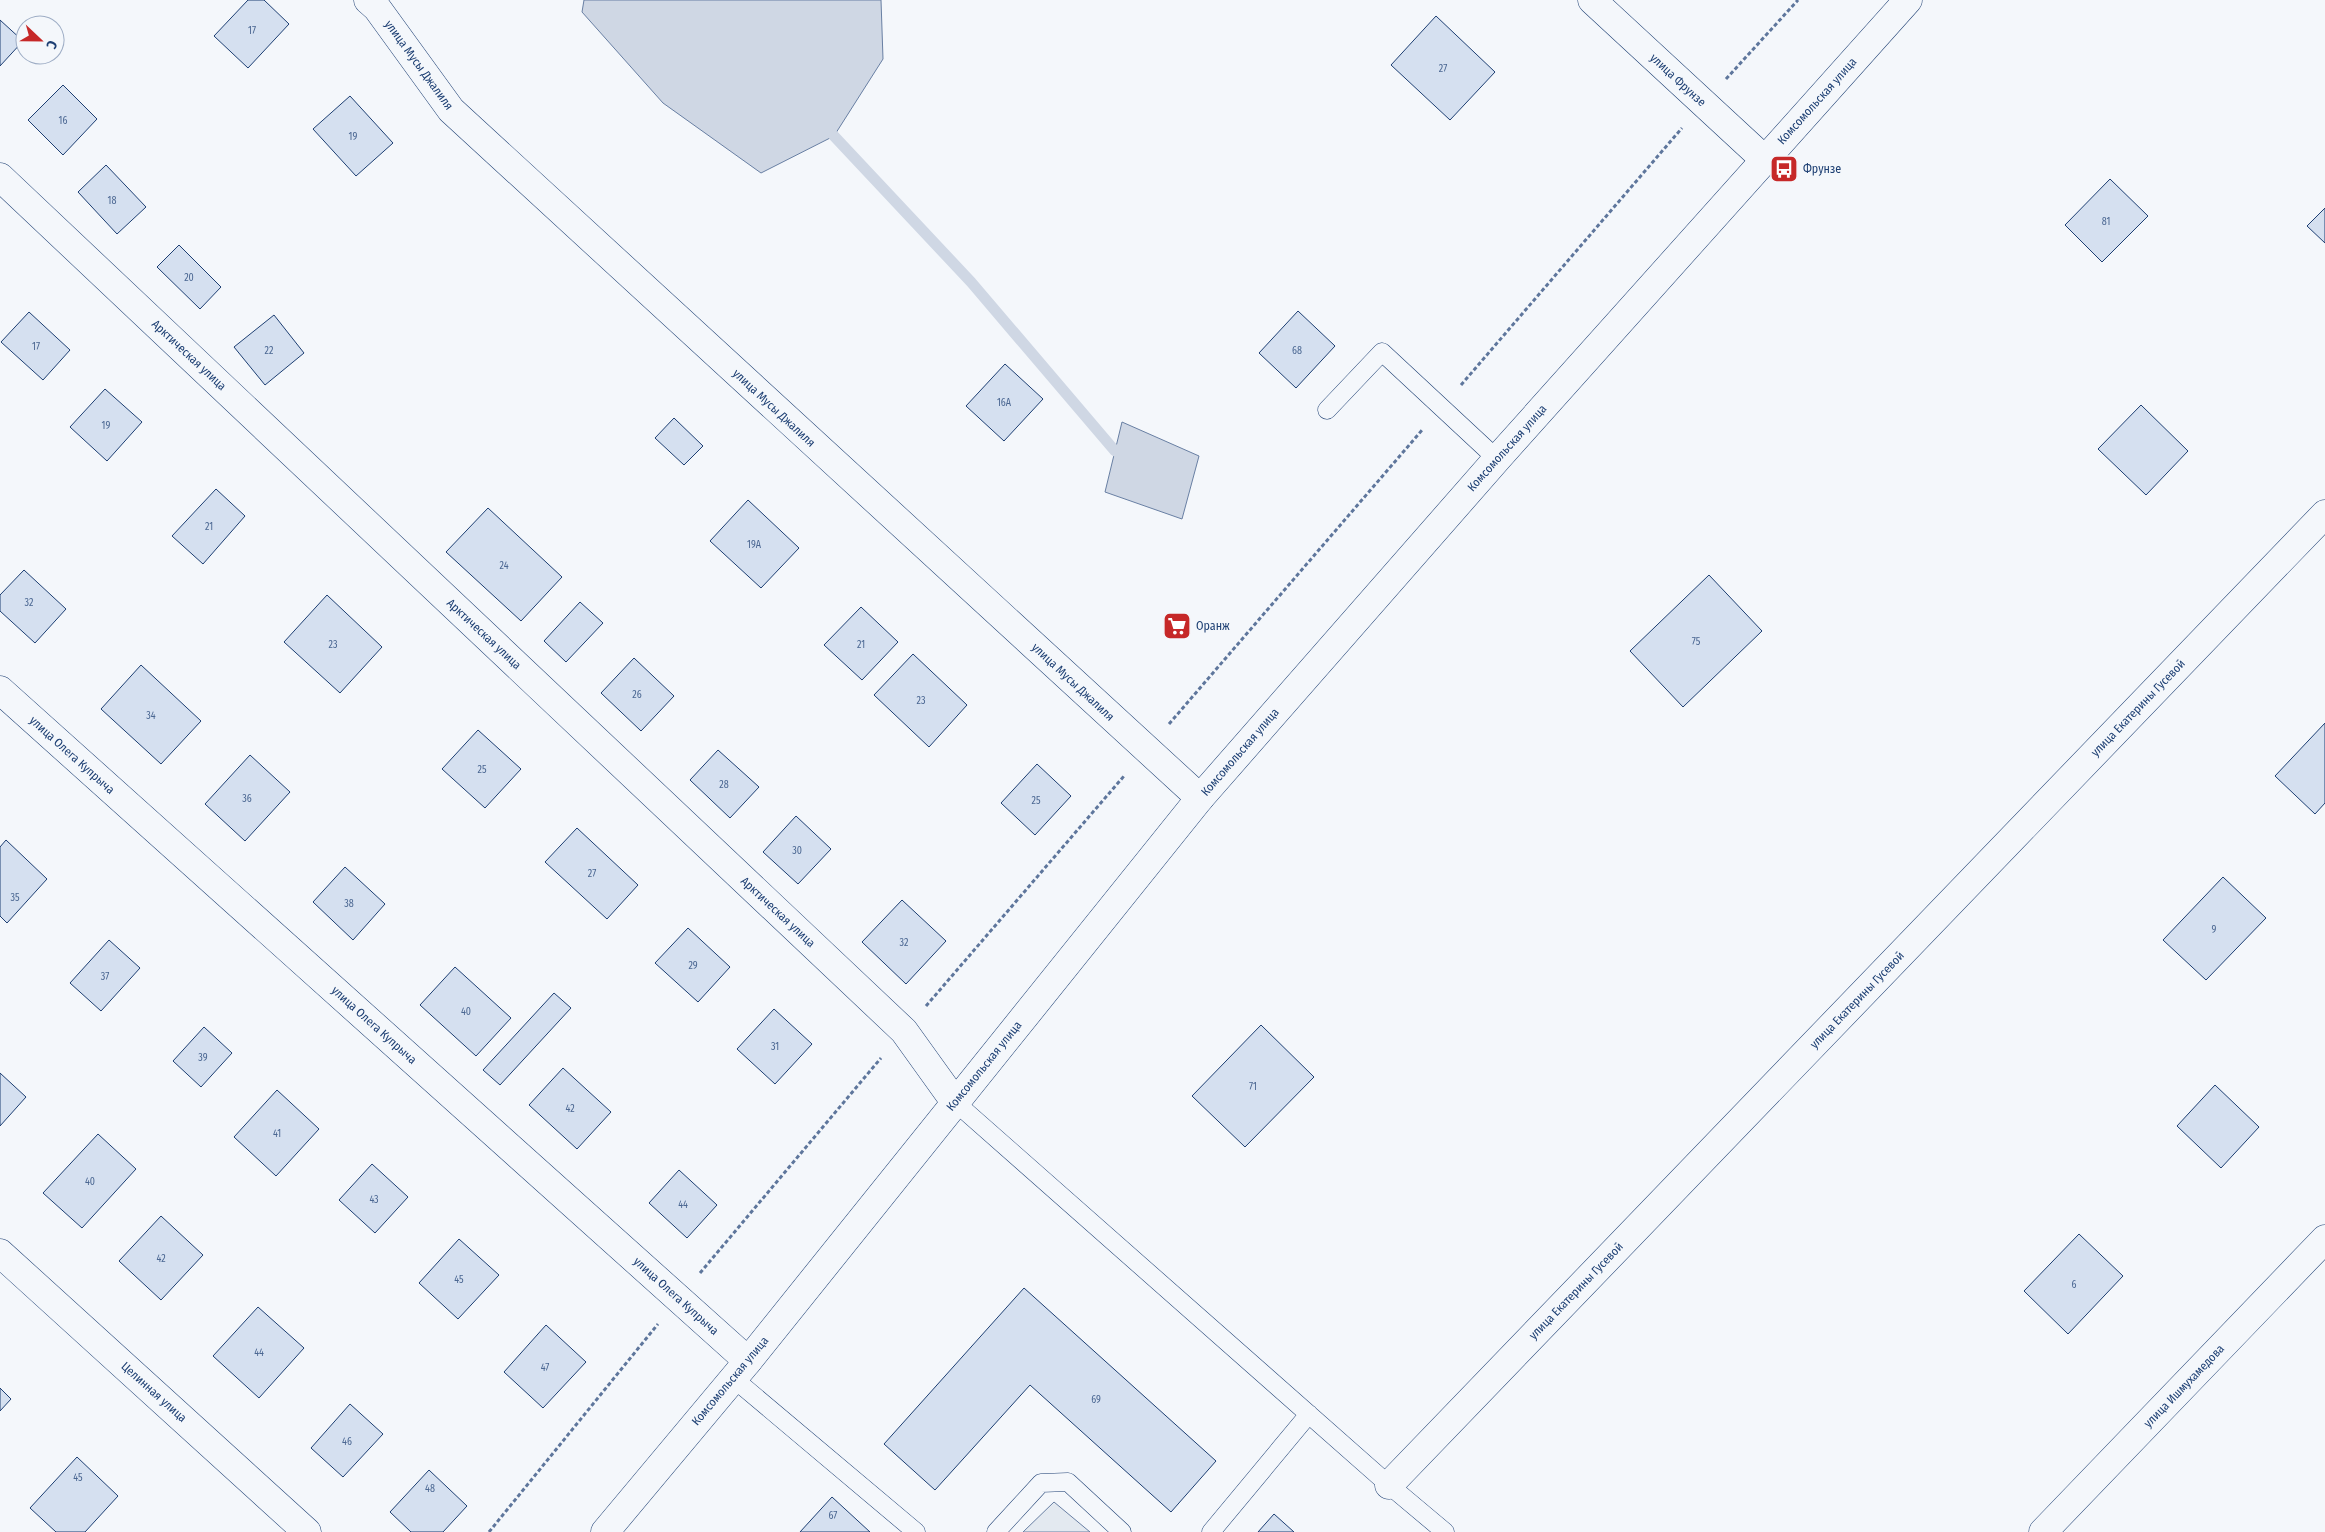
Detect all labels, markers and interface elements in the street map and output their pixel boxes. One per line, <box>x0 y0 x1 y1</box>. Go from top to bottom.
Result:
north arrow <box>15 15 65 65</box>
street label: улица Мусы Джалиля <box>382 17 456 113</box>
house number: 17 <box>248 25 256 37</box>
text: С <box>42 38 61 52</box>
street label: улица Фрунзе <box>1647 51 1709 109</box>
street label: Комсомольская улица <box>1774 55 1860 147</box>
house number: 27 <box>1439 63 1447 75</box>
house number: 16 <box>59 115 67 127</box>
house number: 19 <box>349 131 358 143</box>
bus stop icon: Фрунзе <box>1769 154 1799 184</box>
place label: Фрунзе <box>1803 162 1841 176</box>
house number: 18 <box>108 195 116 207</box>
house number: 81 <box>2102 216 2110 228</box>
house number: 20 <box>184 272 194 284</box>
street label: Арктическая улица <box>149 317 229 393</box>
house number: 17 <box>32 341 40 353</box>
house number: 22 <box>265 345 274 357</box>
house number: 68 <box>1292 345 1302 357</box>
street label: улица Мусы Джалиля <box>730 366 818 450</box>
house number: 16А <box>997 397 1012 409</box>
street label: Комсомольская улица <box>1464 402 1550 494</box>
house number: 19 <box>102 420 111 432</box>
house number: 21 <box>205 521 213 533</box>
house number: 19А <box>747 539 762 551</box>
house number: 24 <box>499 560 509 572</box>
street label: Арктическая улица <box>444 596 524 672</box>
house number: 32 <box>25 597 34 609</box>
supermarket icon: Оранж <box>1162 611 1192 641</box>
place label: Оранж <box>1196 619 1230 633</box>
house number: 75 <box>1692 636 1701 648</box>
house number: 23 <box>329 639 338 651</box>
house number: 21 <box>857 639 865 651</box>
street label: улица Мусы Джалиля <box>1029 640 1117 724</box>
street label: улица Екатерины Гусевой <box>2088 657 2188 759</box>
house number: 26 <box>632 689 642 701</box>
house number: 23 <box>917 695 926 707</box>
street label: Комсомольская улица <box>1198 705 1282 799</box>
house number: 34 <box>146 710 156 722</box>
street label: улица Олега Купрыча <box>27 713 117 797</box>
house number: 25 <box>478 764 487 776</box>
house number: 28 <box>719 779 729 791</box>
house number: 36 <box>242 793 252 805</box>
house number: 25 <box>1032 795 1041 807</box>
house number: 30 <box>792 845 802 857</box>
house number: 27 <box>588 868 596 880</box>
street label: Арктическая улица <box>738 874 818 950</box>
house number: 35 <box>10 892 20 904</box>
house number: 38 <box>344 898 354 910</box>
house number: 9 <box>2212 924 2217 936</box>
house number: 32 <box>900 937 909 949</box>
street label: улица Екатерины Гусевой <box>1807 949 1907 1051</box>
house number: 29 <box>688 960 698 972</box>
house number: 37 <box>101 971 109 983</box>
street label: улица Олега Купрыча <box>329 983 419 1067</box>
house number: 40 <box>461 1006 471 1018</box>
street label: Комсомольская улица <box>943 1018 1025 1114</box>
house number: 31 <box>771 1041 779 1053</box>
house number: 39 <box>198 1052 208 1064</box>
house number: 71 <box>1249 1081 1257 1093</box>
house number: 42 <box>565 1103 575 1115</box>
house number: 41 <box>273 1128 281 1140</box>
house number: 40 <box>85 1176 95 1188</box>
house number: 43 <box>369 1194 379 1206</box>
house number: 44 <box>678 1199 688 1211</box>
street label: улица Екатерины Гусевой <box>1526 1240 1626 1342</box>
house number: 42 <box>156 1253 166 1265</box>
street label: улица Олега Купрыча <box>631 1254 721 1338</box>
house number: 45 <box>454 1274 464 1286</box>
house number: 6 <box>2072 1279 2077 1291</box>
street label: Комсомольская улица <box>689 1334 771 1428</box>
street label: улица Ишмухамедова <box>2141 1342 2227 1430</box>
house number: 44 <box>254 1347 264 1359</box>
street label: Целинная улица <box>118 1359 190 1425</box>
house number: 47 <box>541 1362 549 1374</box>
house number: 69 <box>1091 1394 1101 1406</box>
house number: 46 <box>342 1436 352 1448</box>
house number: 45 <box>73 1472 83 1484</box>
house number: 48 <box>425 1483 435 1495</box>
house number: 67 <box>829 1510 837 1522</box>

